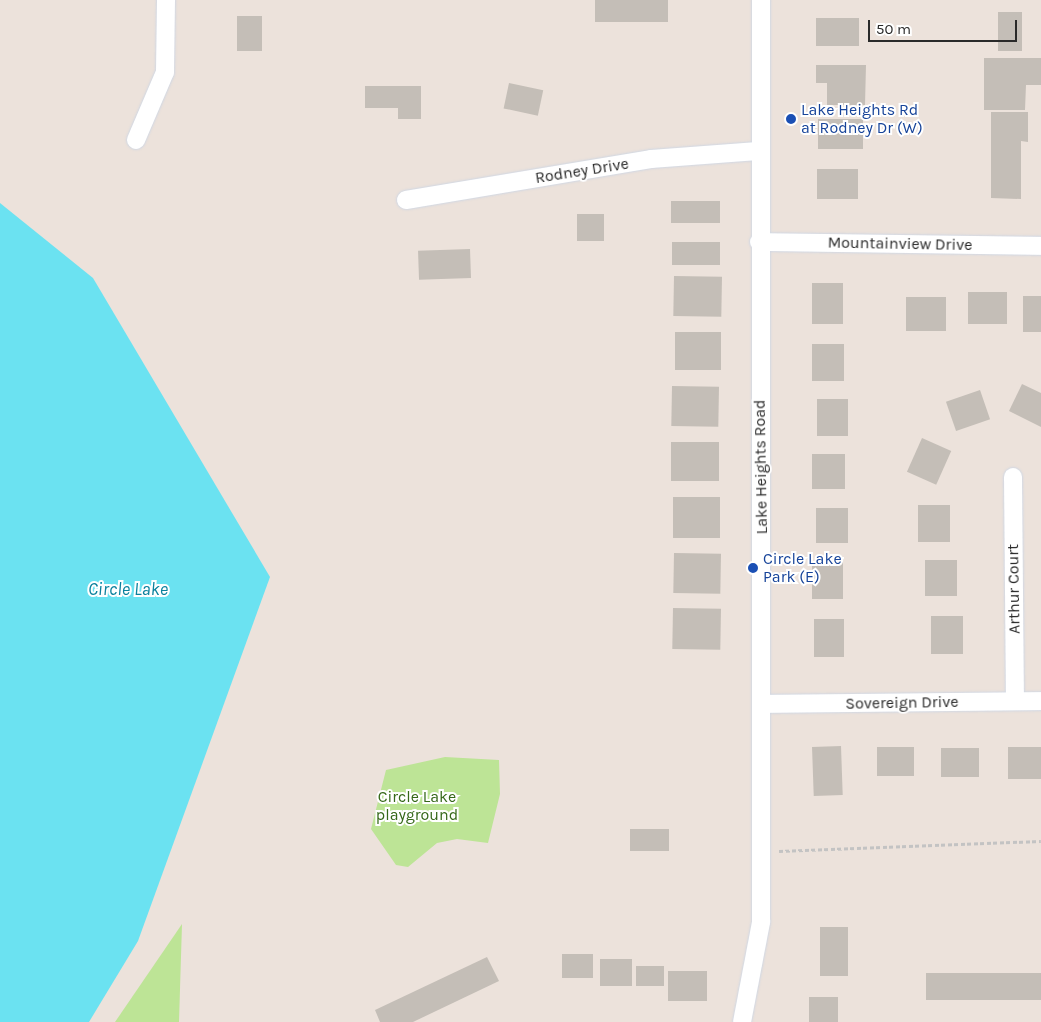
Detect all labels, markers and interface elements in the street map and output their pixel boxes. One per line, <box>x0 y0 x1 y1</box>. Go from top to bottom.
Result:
scale bar <box>871 10 1020 42</box>
text: 50 m <box>876 20 911 38</box>
place label: Lake Heights Rd at Rodney Dr (W) <box>801 100 923 138</box>
marker: Lake Heights Rd at Rodney Dr (W) <box>785 113 797 125</box>
street label: Rodney Drive <box>534 154 630 188</box>
street label: Mountainview Drive <box>828 233 972 255</box>
street label: Lake Heights Road <box>750 399 772 535</box>
street label: Arthur Court <box>1004 544 1024 634</box>
place label: Circle Lake Park (E) <box>763 549 842 587</box>
marker: Circle Lake Park (E) <box>747 562 759 574</box>
water label: Circle Lake <box>88 578 168 600</box>
street label: Sovereign Drive <box>845 692 959 714</box>
park label: Circle Lake playground <box>376 787 458 825</box>

